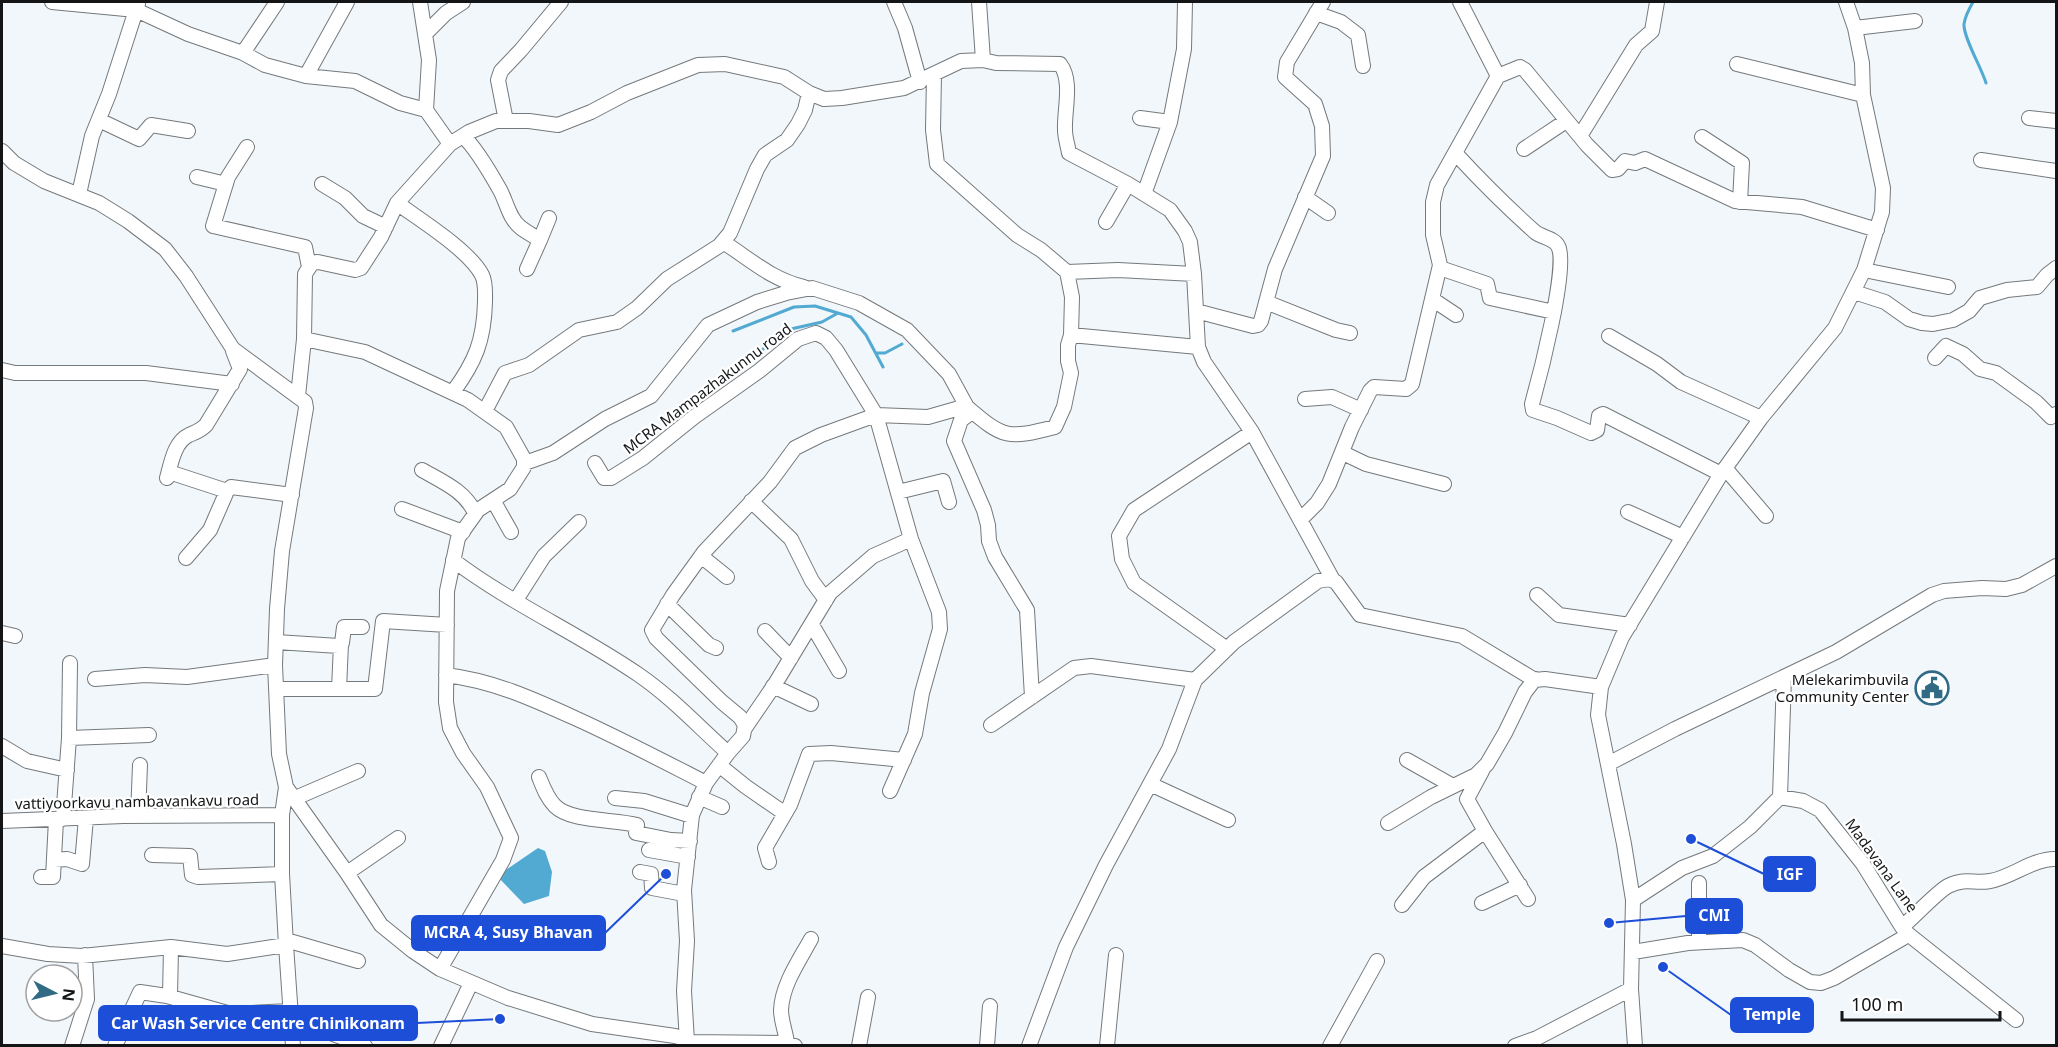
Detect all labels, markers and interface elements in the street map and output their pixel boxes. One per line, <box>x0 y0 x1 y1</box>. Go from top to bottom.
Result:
street label: MCRA Mampazhakunnu road <box>619 318 795 458</box>
place label: Melekarimbuvila Community Center <box>1776 669 1909 706</box>
public building icon: Melekarimbuvila Community Center <box>1914 670 1950 706</box>
street label: vattiyoorkavu nambavankavu road <box>15 789 259 813</box>
street label: Madavana Lane <box>1841 814 1923 916</box>
callout: IGF <box>1764 857 1815 891</box>
text: IGF <box>1777 863 1803 885</box>
callout: CMI <box>1686 899 1742 933</box>
text: CMI <box>1698 904 1730 926</box>
callout: MCRA 4, Susy Bhavan <box>412 916 605 950</box>
text: MCRA 4, Susy Bhavan <box>423 921 593 943</box>
north arrow <box>24 963 84 1023</box>
scale bar <box>1842 984 2000 1022</box>
text: N <box>57 987 81 1003</box>
text: 100 m <box>1851 992 1903 1016</box>
callout: Temple <box>1731 998 1813 1032</box>
text: Temple <box>1743 1003 1801 1025</box>
callout: Car Wash Service Centre Chinikonam <box>99 1006 417 1040</box>
text: Car Wash Service Centre Chinikonam <box>111 1012 405 1034</box>

